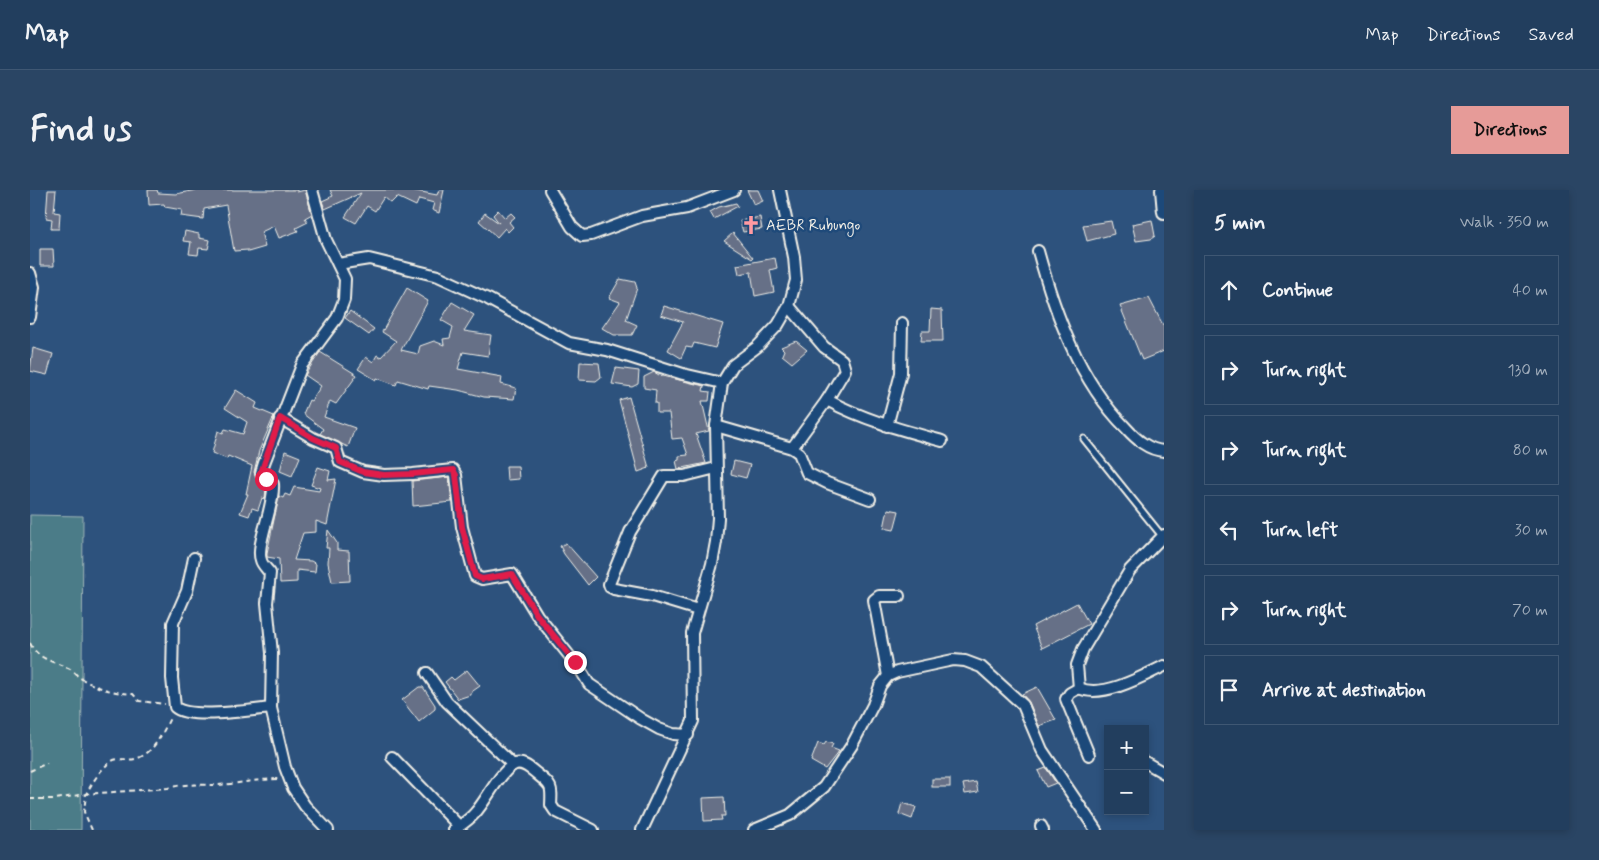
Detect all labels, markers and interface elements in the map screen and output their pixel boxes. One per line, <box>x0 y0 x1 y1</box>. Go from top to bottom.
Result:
text: Map <box>25 19 69 50</box>
text: Map <box>1366 23 1399 47</box>
text: Directions <box>1427 23 1501 47</box>
text: Saved <box>1529 23 1574 47</box>
button: Directions <box>1451 106 1569 154</box>
text: Find us <box>30 107 132 153</box>
text: 5 min <box>1214 209 1266 237</box>
text: Walk · 350 m <box>1460 212 1549 233</box>
church icon: AEBR Rubungo <box>740 214 762 236</box>
place label: AEBR Rubungo <box>766 216 860 237</box>
icon: ahead <box>1215 276 1243 304</box>
text: Continue <box>1262 278 1333 303</box>
text: 40 m <box>1512 280 1548 301</box>
icon: right <box>1215 356 1243 384</box>
text: Turn right <box>1262 358 1346 383</box>
text: 130 m <box>1507 360 1548 381</box>
icon: right <box>1215 436 1243 464</box>
text: Turn right <box>1262 438 1346 463</box>
text: 80 m <box>1513 440 1548 461</box>
route start <box>255 468 278 491</box>
icon: left <box>1215 516 1243 544</box>
text: Turn left <box>1262 518 1338 543</box>
text: 30 m <box>1515 520 1548 541</box>
icon: right <box>1215 596 1243 624</box>
text: Turn right <box>1262 598 1346 623</box>
text: 70 m <box>1512 600 1548 621</box>
route end <box>564 651 587 674</box>
icon: arrive <box>1215 676 1243 704</box>
text: Arrive at destination <box>1262 678 1426 703</box>
map controls <box>1104 725 1149 815</box>
button: + <box>1104 725 1149 770</box>
button: − <box>1104 770 1149 815</box>

